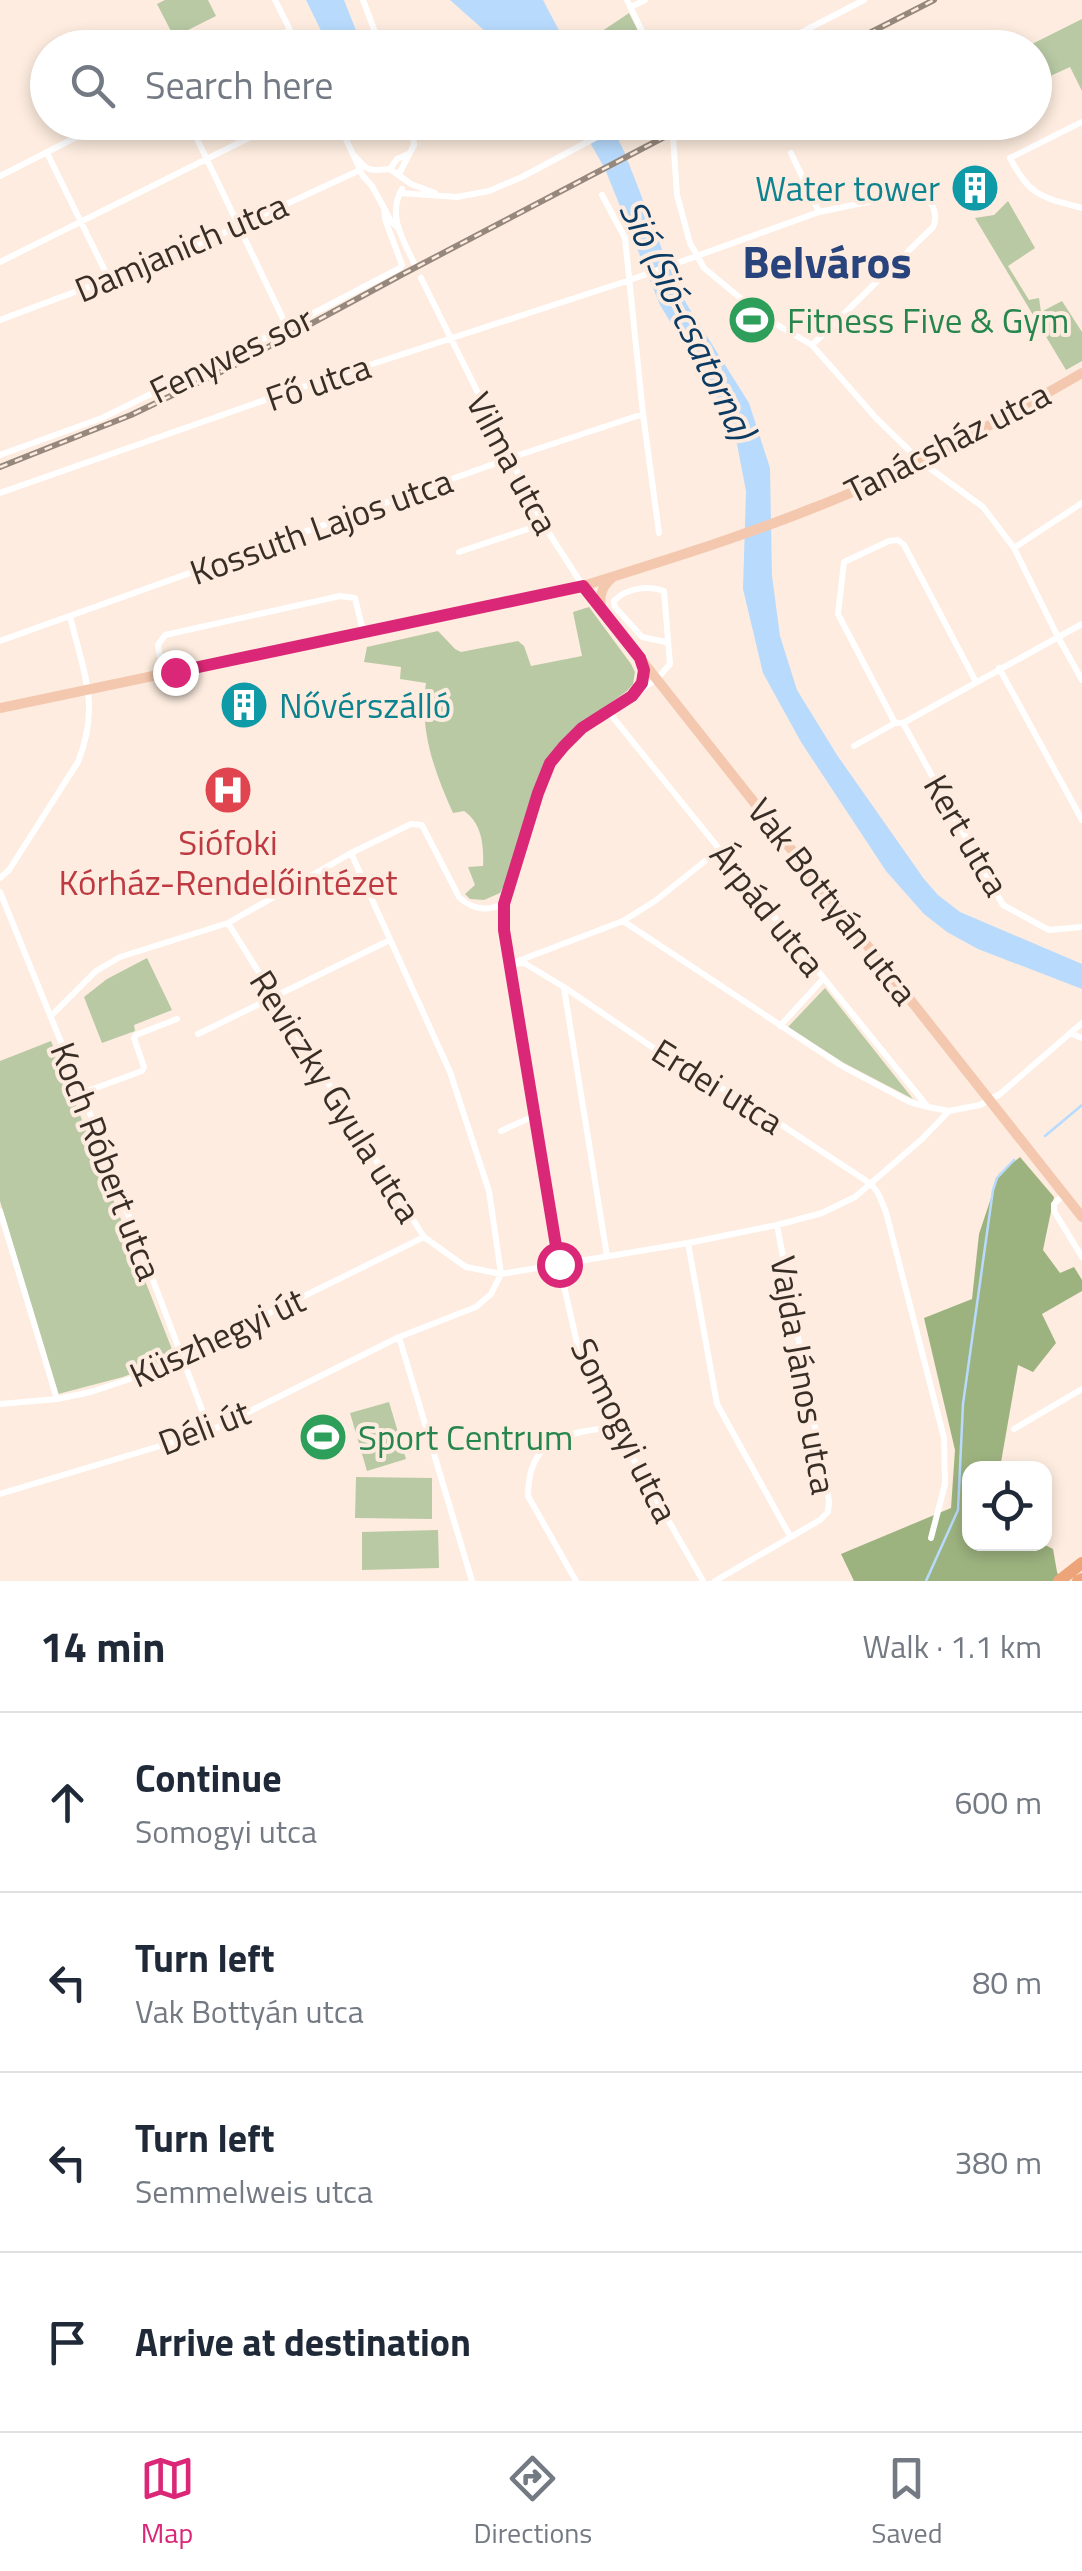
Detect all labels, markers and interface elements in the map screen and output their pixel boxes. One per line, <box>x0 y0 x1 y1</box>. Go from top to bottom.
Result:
search box <box>30 30 1052 140</box>
text: Search here <box>145 56 333 114</box>
icon: search <box>65 58 120 113</box>
place label: Water tower <box>755 161 940 215</box>
building icon: Water tower <box>949 162 1001 214</box>
street label: Damjanich utca <box>66 178 296 316</box>
water label: Sió (Sió-csatorna) <box>605 189 773 452</box>
district label: Belváros <box>742 227 912 295</box>
street label: Fenyves sor <box>140 291 322 417</box>
place label: Fitness Five & Gym <box>787 293 1069 347</box>
sports icon: Fitness Five & Gym <box>726 294 778 346</box>
street label: Fő utca <box>258 339 378 425</box>
street label: Tanácsház utca <box>835 367 1059 517</box>
street label: Vilma utca <box>453 382 573 544</box>
street label: Kossuth Lajos utca <box>182 453 460 599</box>
route end <box>153 650 199 696</box>
place label: Nővérszálló <box>279 678 451 732</box>
building icon: Nővérszálló <box>218 679 270 731</box>
hospital icon: Siófoki Kórház-Rendelőintézet <box>202 764 254 816</box>
street label: Kert utca <box>910 764 1024 906</box>
street label: Vak Bottyán utca <box>735 786 931 1016</box>
place label: Siófoki Kórház-Rendelőintézet <box>59 815 397 909</box>
street label: Árpád utca <box>697 830 839 988</box>
street label: Reviczky Gyula utca <box>236 959 436 1233</box>
street label: Erdei utca <box>642 1024 794 1148</box>
street label: Koch Róbert utca <box>37 1034 177 1288</box>
route start <box>537 1242 583 1288</box>
street label: Vajda János utca <box>756 1252 852 1498</box>
street label: Küszhegyi út <box>120 1273 314 1401</box>
street label: Somogyi utca <box>557 1329 693 1531</box>
street label: Déli út <box>150 1385 258 1469</box>
place label: Sport Centrum <box>358 1410 573 1464</box>
sports icon: Sport Centrum <box>297 1411 349 1463</box>
map controls <box>962 1461 1052 1551</box>
button: locate <box>962 1461 1052 1551</box>
text: 14 min <box>40 1614 166 1678</box>
text: Walk · 1.1 km <box>862 1622 1042 1670</box>
text: Continue <box>135 1749 282 1807</box>
icon: ahead <box>40 1775 95 1830</box>
text: 600 m <box>954 1778 1042 1826</box>
text: Somogyi utca <box>135 1807 317 1855</box>
text: Turn left <box>135 1929 275 1987</box>
icon: left <box>40 1955 95 2010</box>
text: 80 m <box>972 1958 1042 2006</box>
text: Vak Bottyán utca <box>135 1987 364 2035</box>
text: Turn left <box>135 2109 275 2167</box>
icon: left <box>40 2135 95 2190</box>
text: 380 m <box>954 2138 1042 2186</box>
text: Semmelweis utca <box>135 2167 373 2215</box>
text: Arrive at destination <box>135 2313 471 2371</box>
icon: arrive <box>40 2315 95 2370</box>
tab: Map <box>140 2451 195 2554</box>
tab: Directions <box>474 2451 592 2554</box>
tab: Saved <box>871 2451 942 2554</box>

